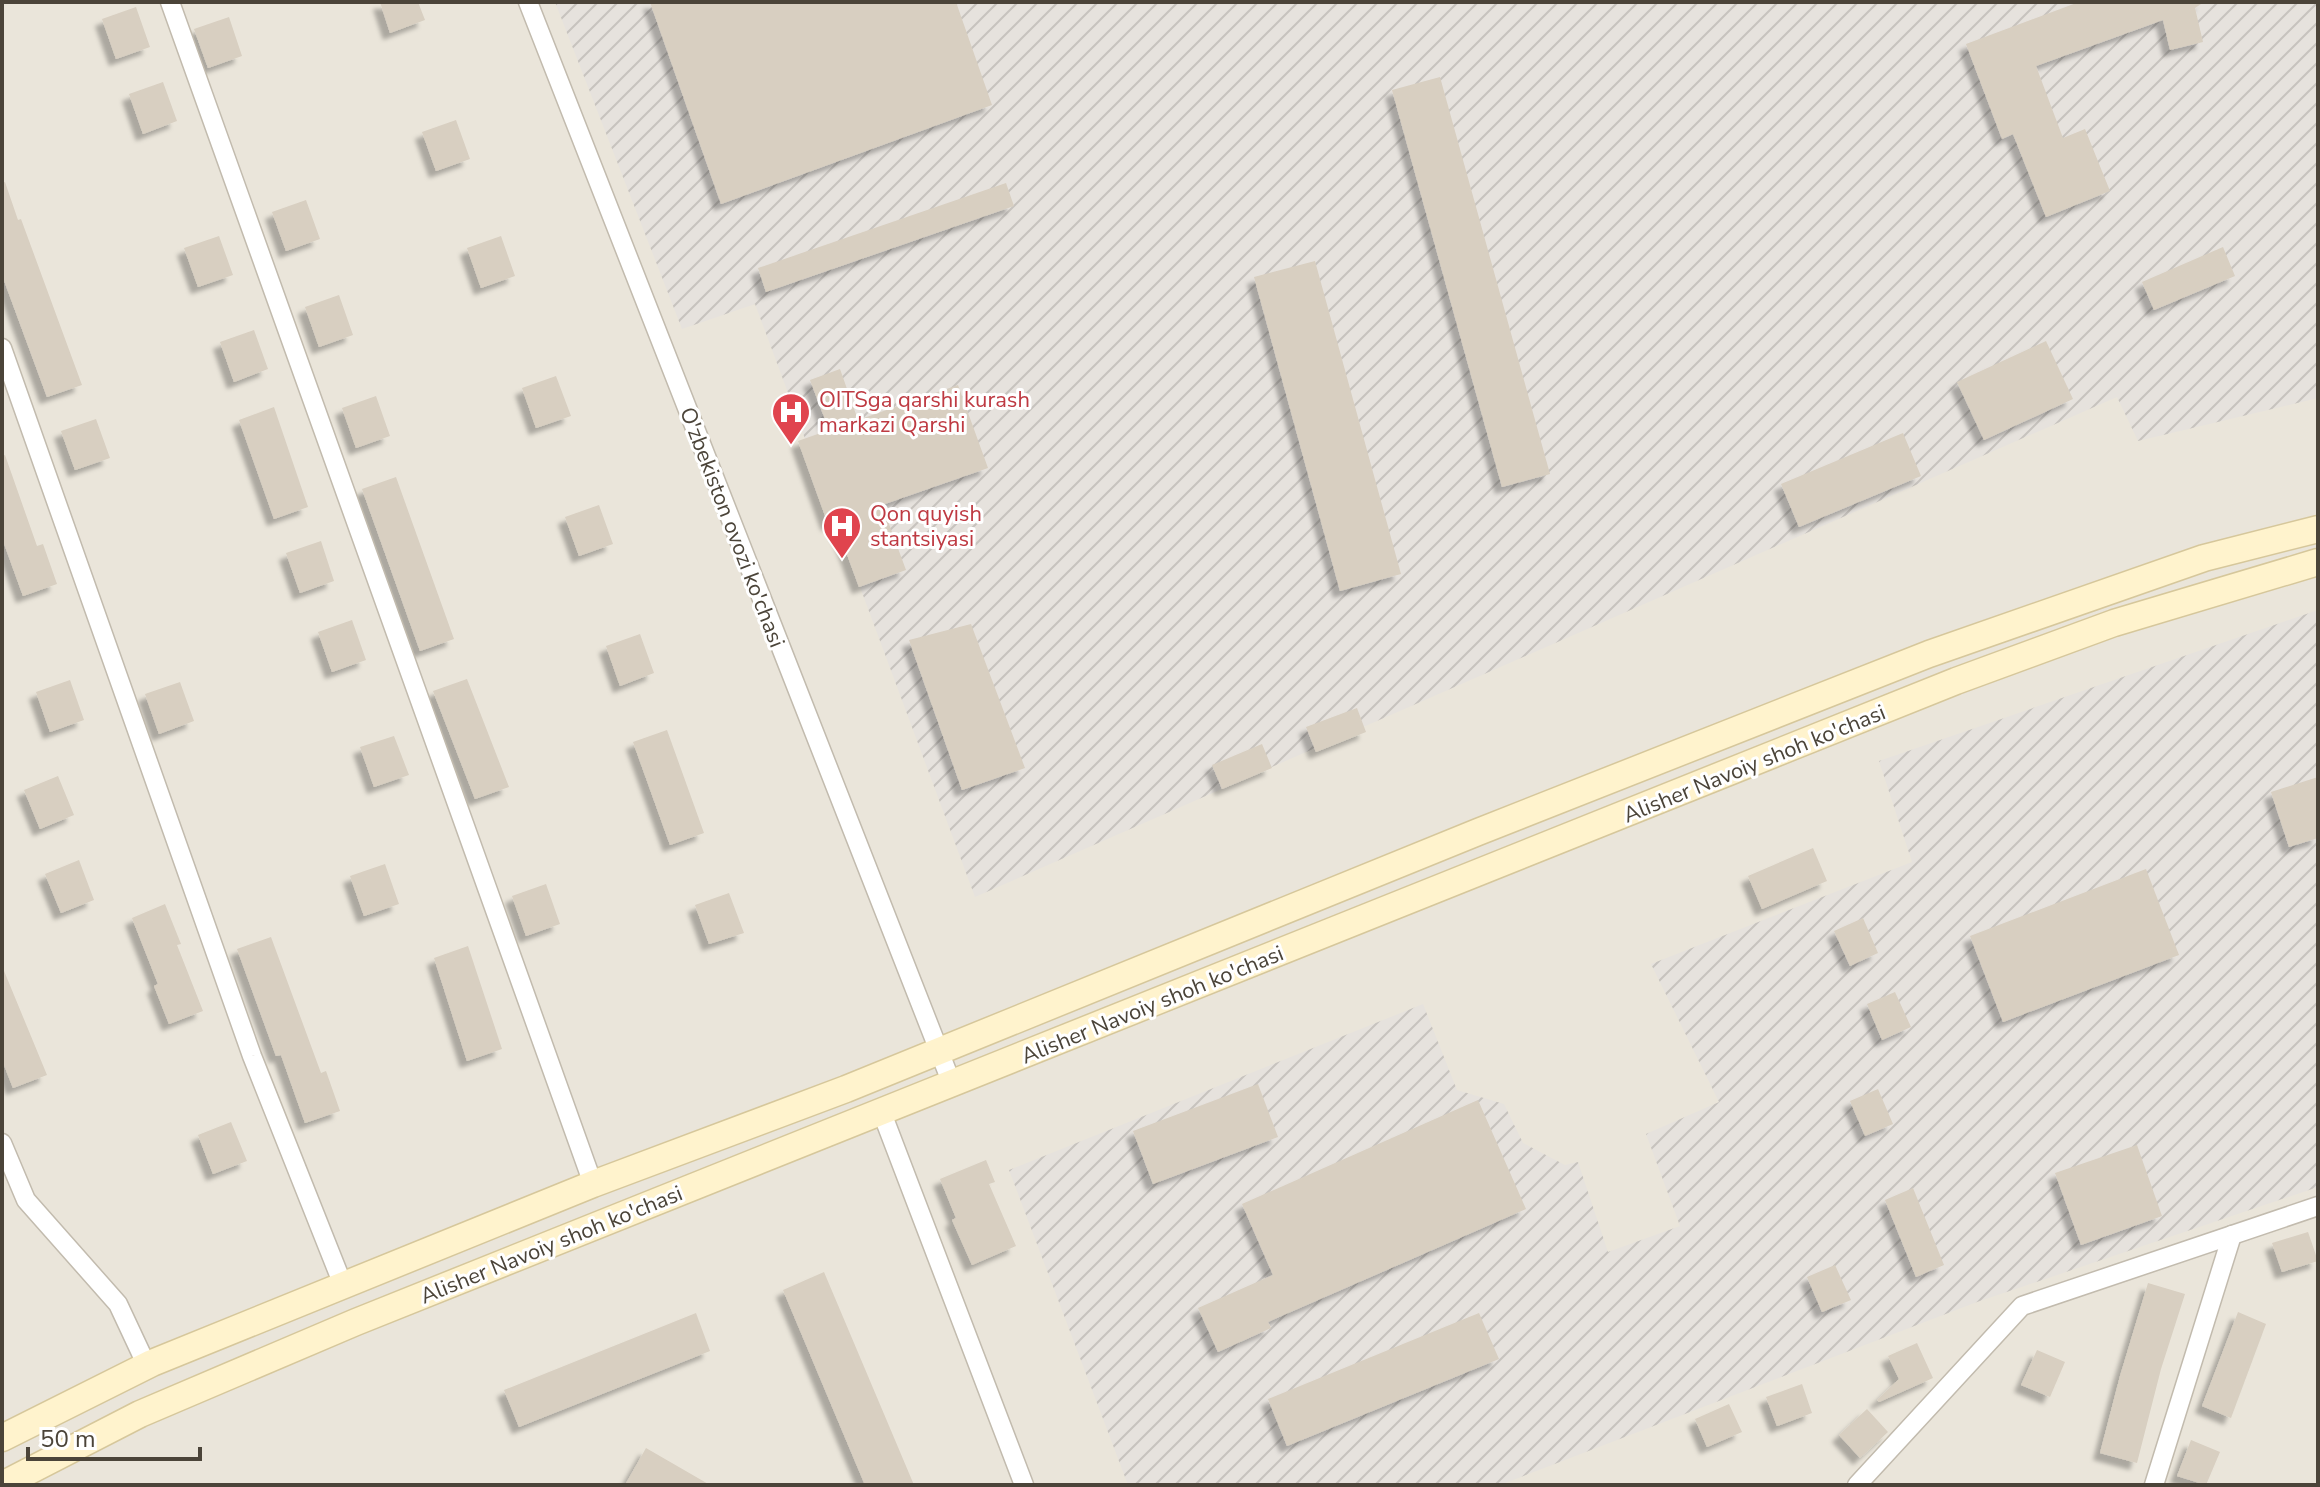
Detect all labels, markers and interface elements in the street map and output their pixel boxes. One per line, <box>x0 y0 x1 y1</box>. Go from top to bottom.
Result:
place label: OITSga qarshi kurash markazi Qarshi <box>819 385 1030 440</box>
hospital icon: OITSga qarshi kurash markazi Qarshi <box>770 391 812 446</box>
street label: O'zbekiston ovozi ko'chasi <box>672 403 792 652</box>
place label: Qon quyish stantsiyasi <box>870 499 982 554</box>
hospital icon: Qon quyish stantsiyasi <box>821 505 863 560</box>
street label: Alisher Navoiy shoh ko'chasi <box>1619 697 1890 830</box>
street label: Alisher Navoiy shoh ko'chasi <box>1017 938 1288 1071</box>
street label: Alisher Navoiy shoh ko'chasi <box>416 1178 687 1311</box>
scale bar <box>28 1411 200 1461</box>
text: 50 m <box>40 1423 96 1455</box>

